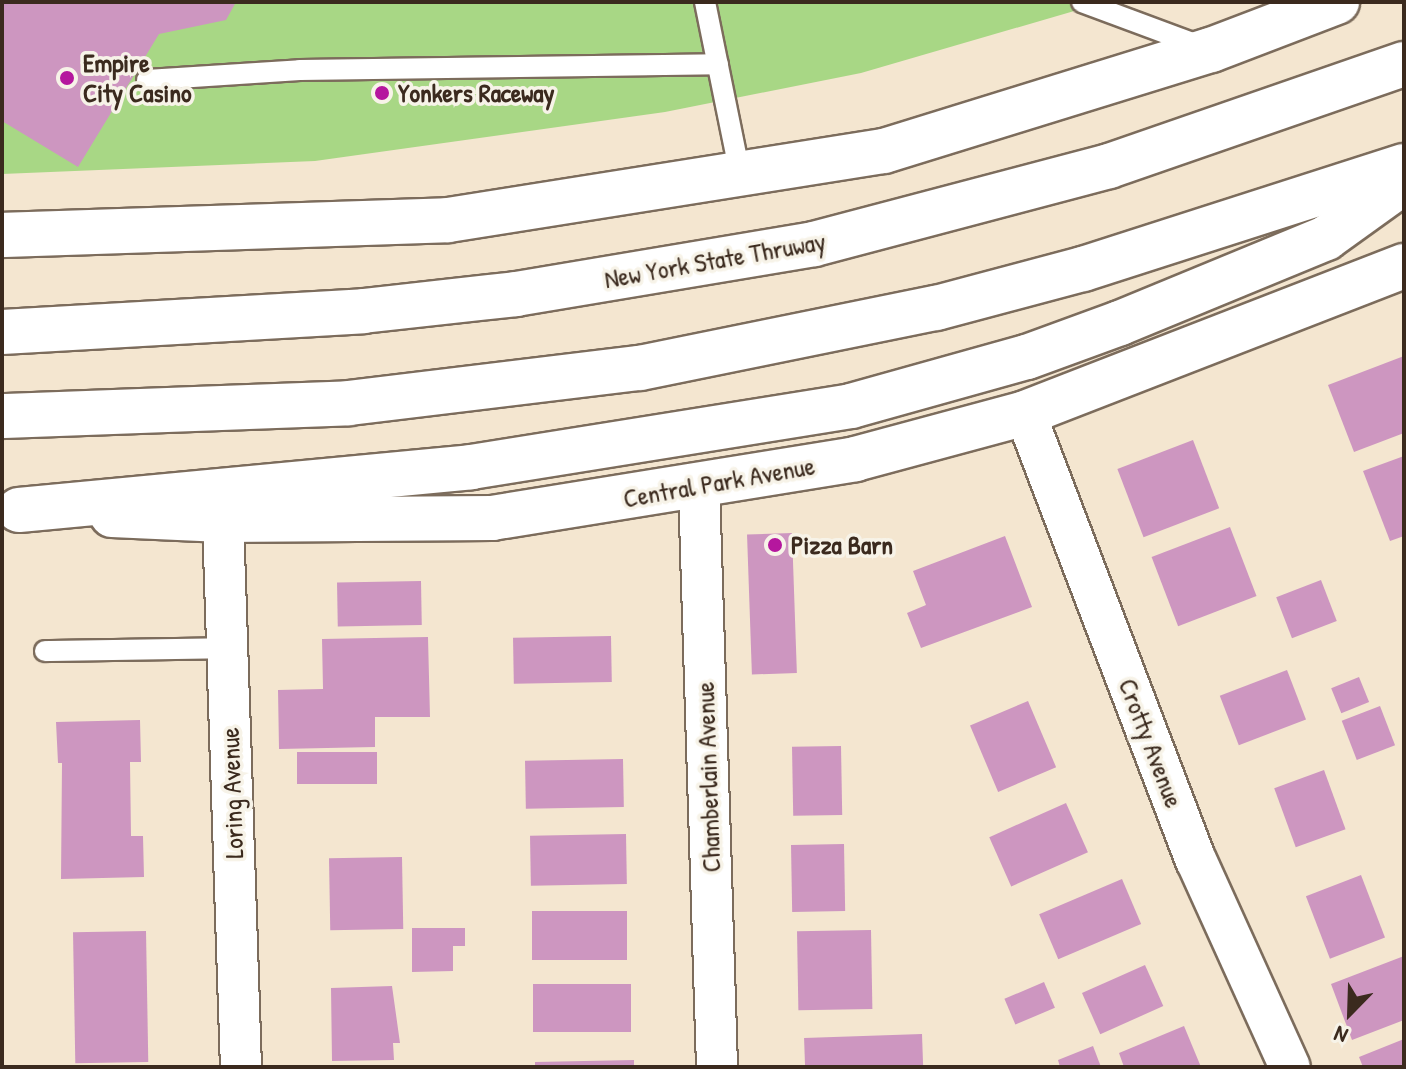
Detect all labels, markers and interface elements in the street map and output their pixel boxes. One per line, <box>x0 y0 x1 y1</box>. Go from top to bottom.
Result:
place label: Empire City Casino <box>83 47 191 108</box>
marker: Empire City Casino <box>58 69 76 87</box>
place label: Yonkers Raceway <box>398 77 555 109</box>
marker: Yonkers Raceway <box>373 84 391 102</box>
street label: New York State Thruway <box>602 225 828 295</box>
street label: Central Park Avenue <box>621 450 817 514</box>
place label: Pizza Barn <box>791 529 893 561</box>
marker: Pizza Barn <box>766 536 784 554</box>
street label: Crotty Avenue <box>1112 674 1190 812</box>
street label: Chamberlain Avenue <box>689 681 727 873</box>
street label: Loring Avenue <box>214 727 250 859</box>
north arrow <box>1310 973 1390 1053</box>
text: N <box>1329 1019 1352 1051</box>

